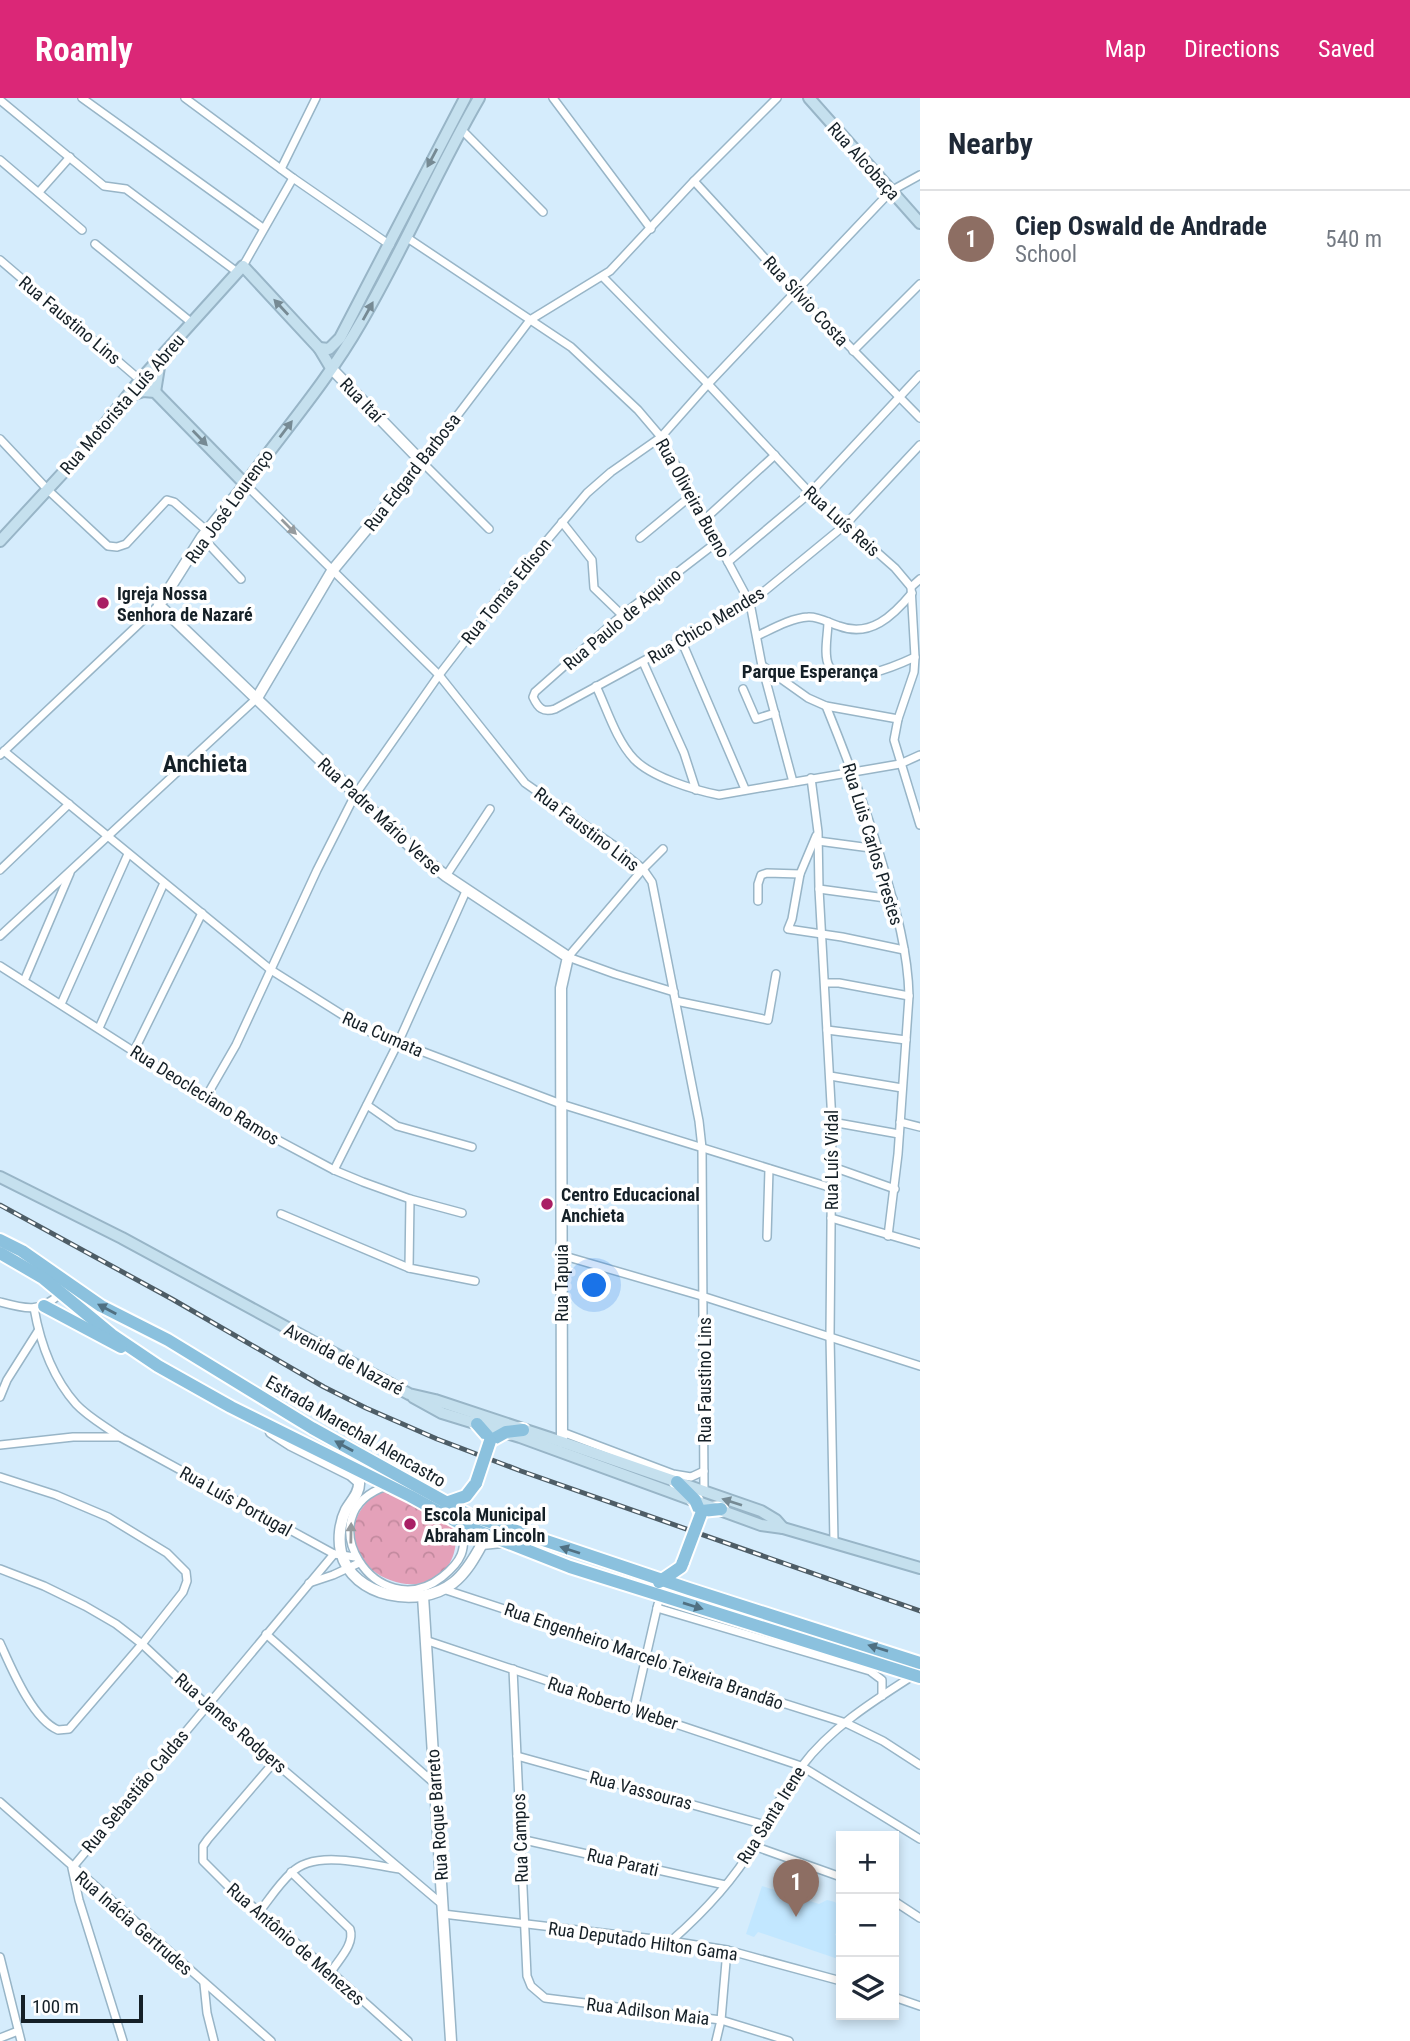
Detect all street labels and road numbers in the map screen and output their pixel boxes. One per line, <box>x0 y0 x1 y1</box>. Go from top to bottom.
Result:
street label: Rua Alcobaça <box>824 118 904 204</box>
street label: Rua Sílvio Costa <box>759 252 853 350</box>
street label: Rua Faustino Lins <box>15 272 125 368</box>
street label: Rua Motorista Luís Abreu <box>55 330 189 478</box>
street label: Rua Itaí <box>336 373 389 427</box>
street label: Rua Edgard Barbosa <box>360 409 464 535</box>
street label: Rua Oliveira Bueno <box>652 435 734 561</box>
street label: Rua José Lourenço <box>181 445 277 567</box>
street label: Rua Luís Reis <box>800 481 884 561</box>
street label: Rua Tomas Edison <box>457 534 555 648</box>
street label: Rua Paulo de Aquino <box>559 564 685 674</box>
street label: Rua Chico Mendes <box>644 582 768 668</box>
street label: Rua Padre Mário Verse <box>314 753 446 879</box>
street label: Rua Luis Carlos Prestes <box>838 761 908 927</box>
street label: Rua Faustino Lins <box>530 783 644 875</box>
street label: Rua Cumata <box>339 1007 427 1061</box>
street label: Rua Deocleciano Ramos <box>127 1041 283 1149</box>
street label: Rua Luís Vidal <box>821 1110 842 1210</box>
street label: Rua Tapuia <box>551 1244 572 1322</box>
street label: Rua Faustino Lins <box>694 1317 715 1443</box>
street label: Avenida de Nazaré <box>281 1319 407 1399</box>
street label: Estrada Marechal Alencastro <box>262 1371 450 1491</box>
street label: Rua Luís Portugal <box>176 1462 296 1540</box>
street label: Rua Engenheiro Marcelo Teixeira Brandão <box>502 1598 786 1714</box>
street label: Rua James Rodgers <box>171 1669 291 1777</box>
street label: Rua Roberto Weber <box>545 1672 681 1734</box>
street label: Rua Sebastião Caldas <box>77 1725 193 1857</box>
street label: Rua Roque Barreto <box>422 1749 452 1881</box>
street label: Rua Santa Irene <box>733 1762 809 1868</box>
street label: Rua Vassouras <box>587 1766 695 1814</box>
street label: Rua Campos <box>508 1793 532 1883</box>
street label: Rua Parati <box>585 1844 661 1880</box>
street label: Rua Inácia Gertrudes <box>71 1866 197 1980</box>
street label: Rua Antônio de Menezes <box>223 1879 369 2009</box>
street label: Rua Deputado Hilton Gama <box>547 1917 739 1965</box>
street label: Rua Adilson Maia <box>585 1993 711 2029</box>

